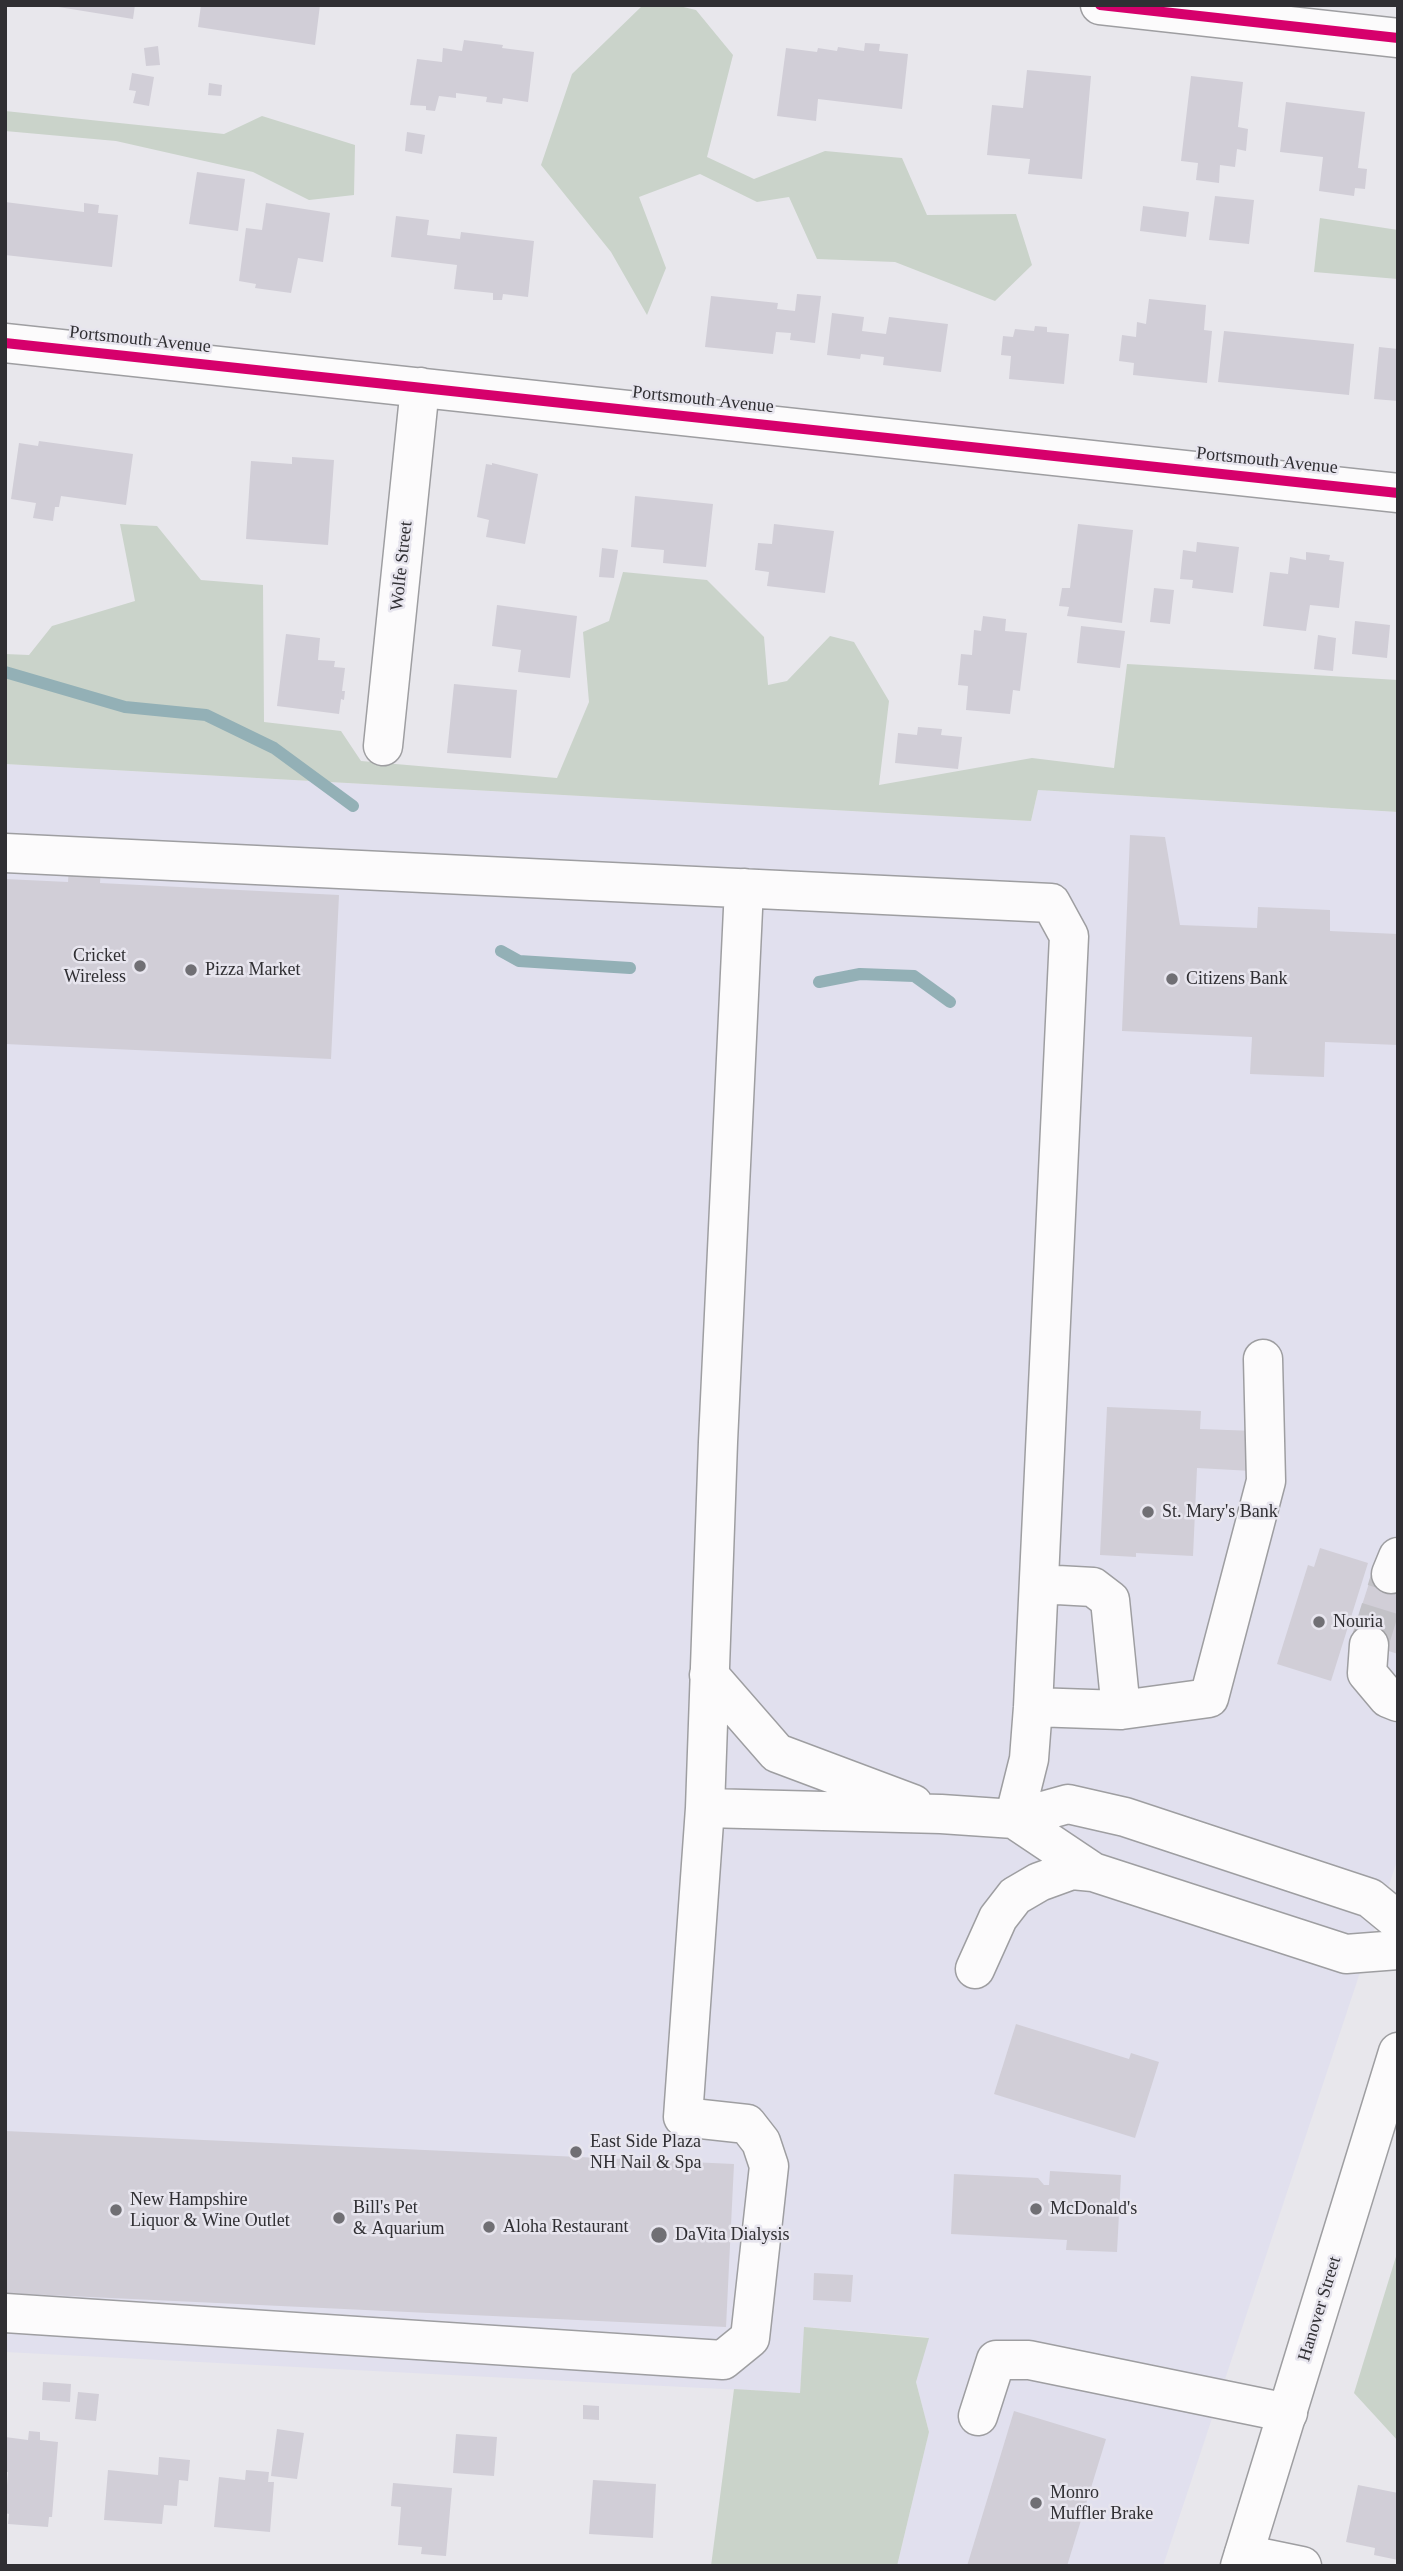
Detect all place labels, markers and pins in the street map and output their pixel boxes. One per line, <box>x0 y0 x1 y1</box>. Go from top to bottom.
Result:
place label: Cricket Wireless <box>64 945 126 988</box>
marker: Cricket Wireless <box>132 958 148 974</box>
place label: Pizza Market <box>205 959 300 981</box>
marker: Pizza Market <box>183 962 199 978</box>
place label: Citizens Bank <box>1186 968 1287 990</box>
marker: Citizens Bank <box>1164 971 1180 987</box>
place label: St. Mary's Bank <box>1162 1501 1278 1523</box>
marker: St. Mary's Bank <box>1140 1504 1156 1520</box>
place label: Nouria <box>1333 1611 1383 1633</box>
marker: Nouria <box>1311 1614 1327 1630</box>
place label: East Side Plaza NH Nail & Spa <box>590 2131 701 2174</box>
marker: East Side Plaza NH Nail & Spa <box>568 2144 584 2160</box>
place label: New Hampshire Liquor & Wine Outlet <box>130 2189 290 2232</box>
place label: Bill's Pet & Aquarium <box>353 2197 444 2240</box>
place label: McDonald's <box>1050 2198 1137 2220</box>
marker: McDonald's <box>1028 2201 1044 2217</box>
marker: New Hampshire Liquor & Wine Outlet <box>108 2202 124 2218</box>
marker: Bill's Pet & Aquarium <box>331 2210 347 2226</box>
place label: Aloha Restaurant <box>503 2216 628 2238</box>
marker: Aloha Restaurant <box>481 2219 497 2235</box>
place label: DaVita Dialysis <box>675 2224 789 2246</box>
marker: DaVita Dialysis <box>649 2225 669 2245</box>
place label: Monro Muffler Brake <box>1050 2482 1153 2524</box>
marker: Monro Muffler Brake <box>1028 2495 1044 2511</box>

